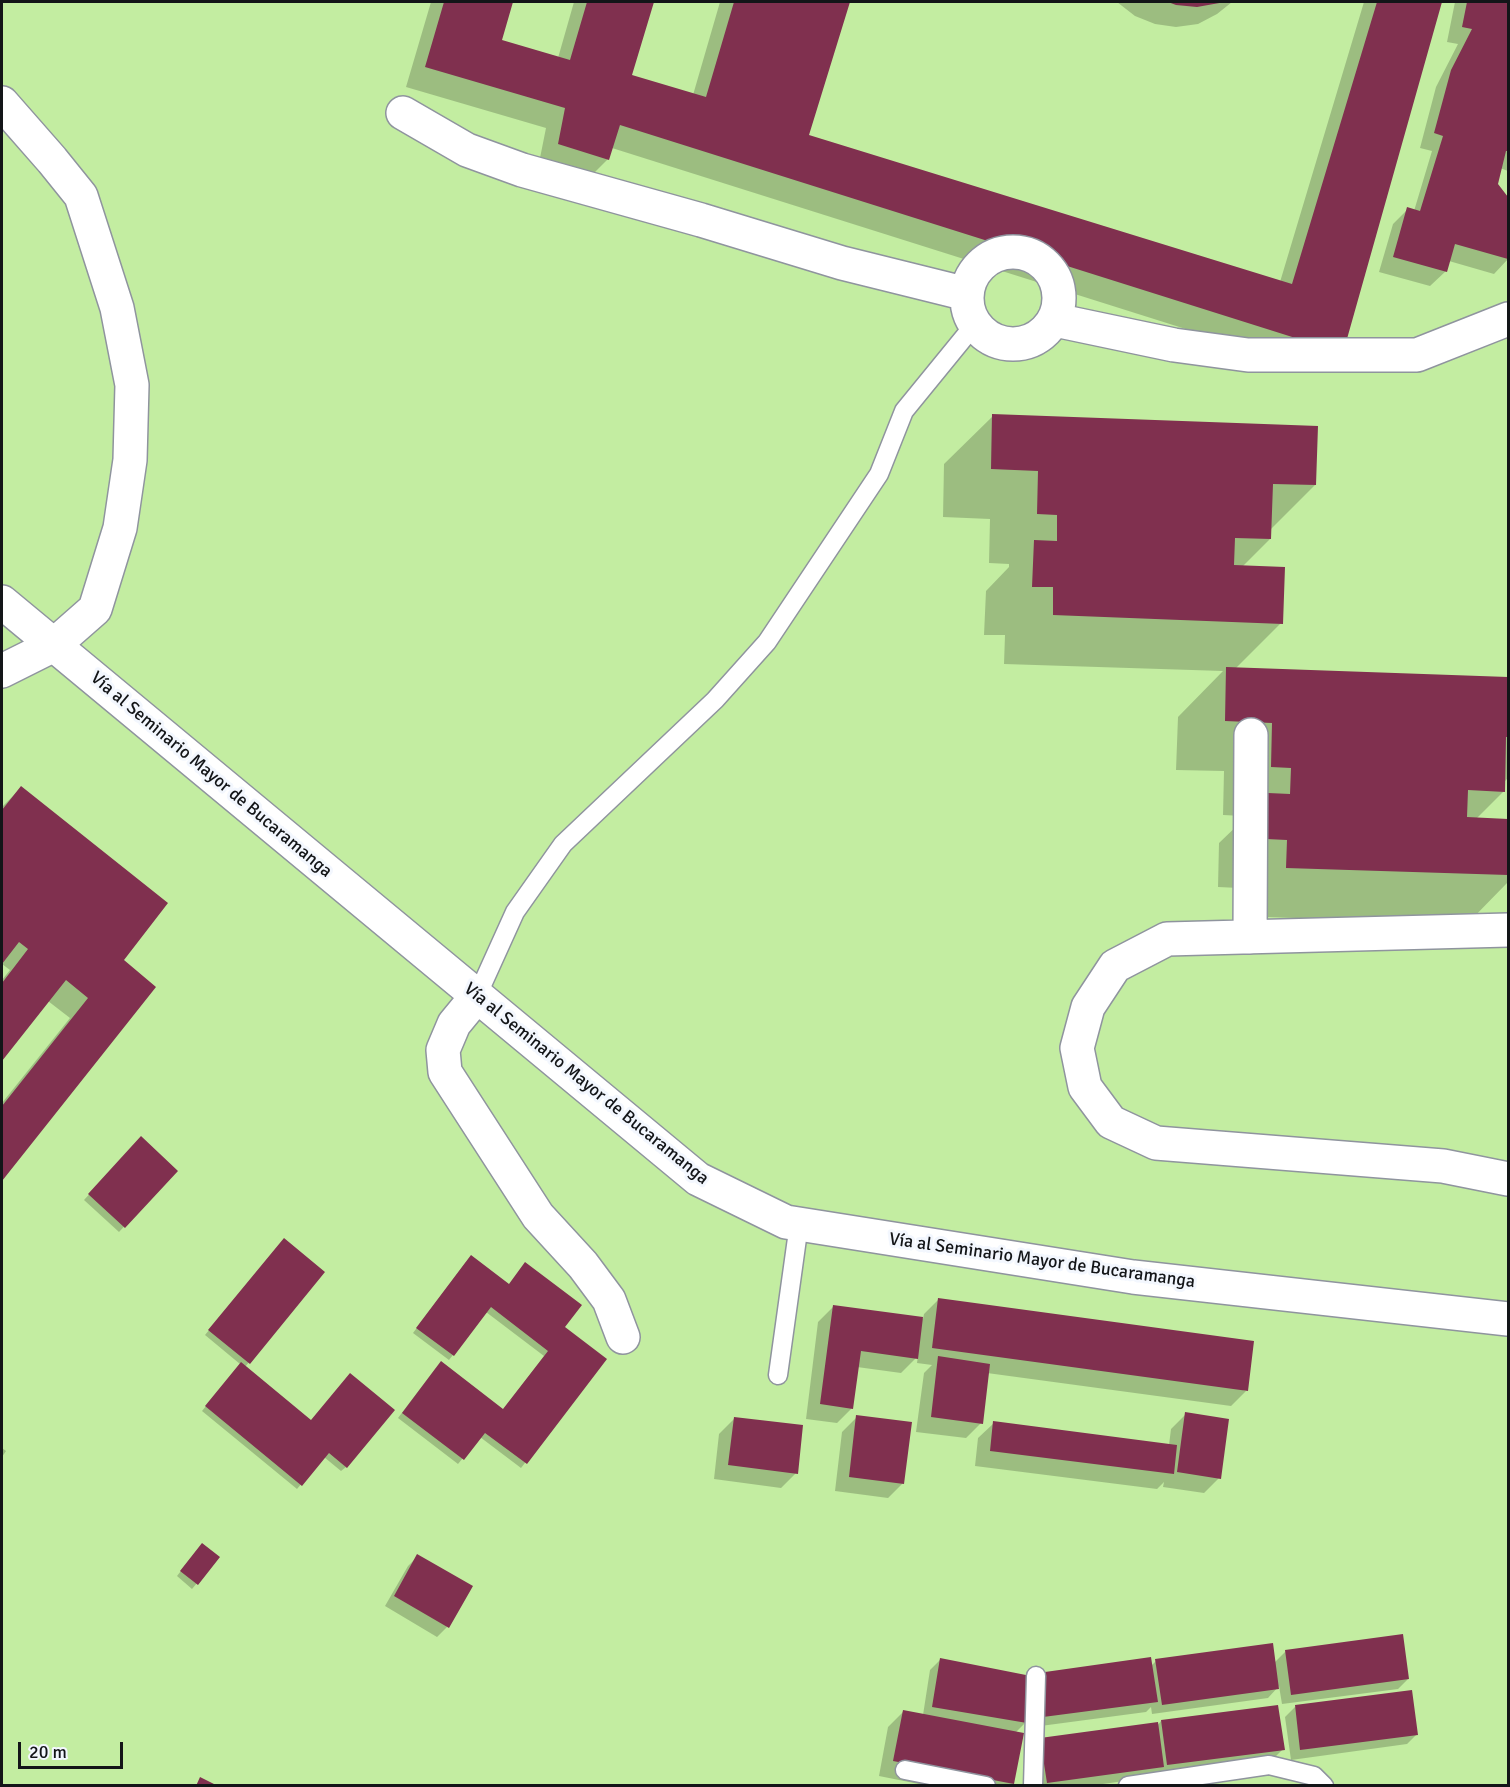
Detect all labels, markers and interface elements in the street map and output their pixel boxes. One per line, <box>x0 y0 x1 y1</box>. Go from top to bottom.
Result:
street label: Vía al Seminario Mayor de Bucaramanga <box>86 667 336 883</box>
street label: Vía al Seminario Mayor de Bucaramanga <box>459 978 713 1190</box>
street label: Vía al Seminario Mayor de Bucaramanga <box>888 1229 1196 1293</box>
scale bar <box>21 1730 126 1768</box>
text: 20 m <box>29 1741 67 1763</box>

